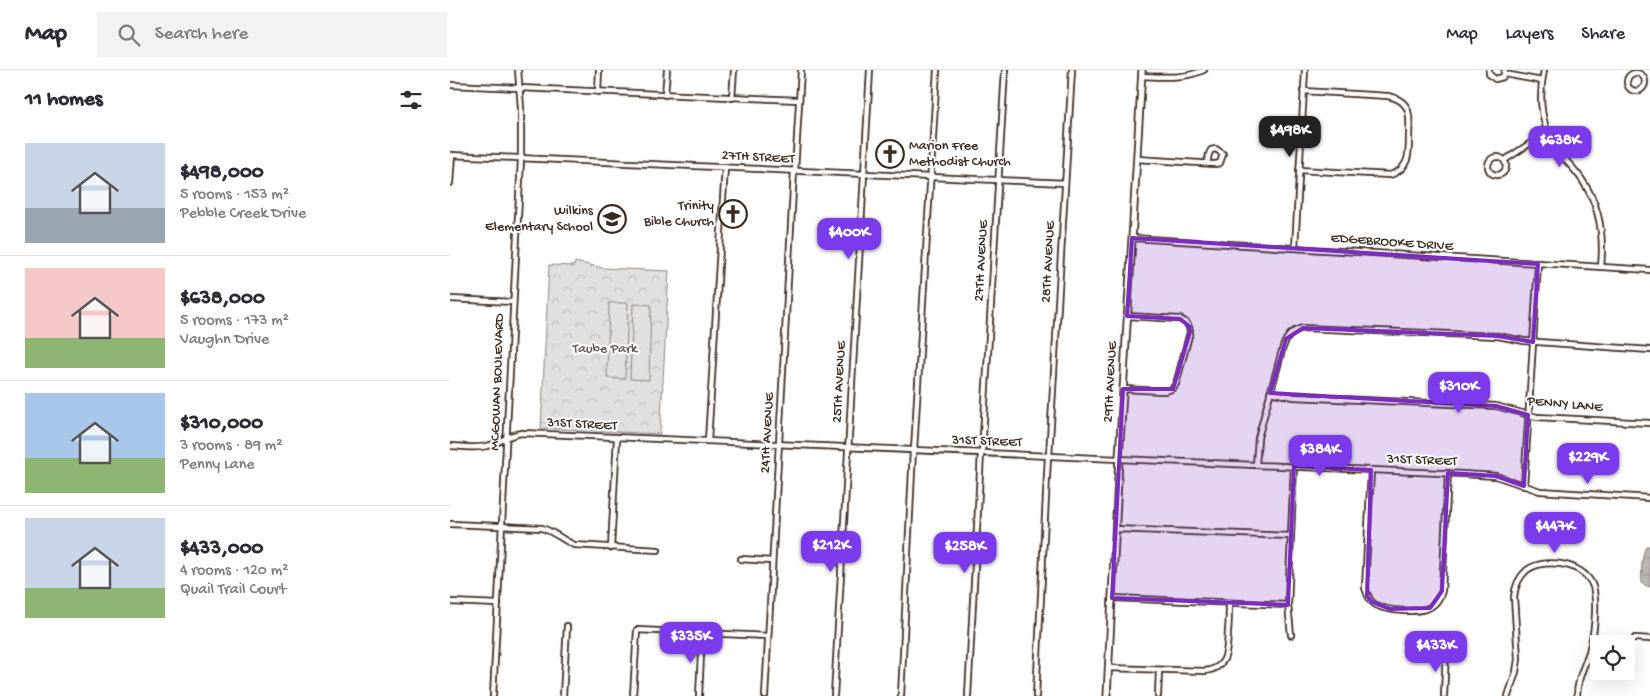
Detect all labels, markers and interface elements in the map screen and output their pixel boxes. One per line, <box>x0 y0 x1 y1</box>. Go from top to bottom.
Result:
search box <box>97 12 447 57</box>
text: Map <box>25 20 67 49</box>
icon: search <box>115 21 143 49</box>
text: Search here <box>155 23 248 46</box>
text: Map <box>1446 24 1478 45</box>
text: Layers <box>1506 24 1553 45</box>
text: Share <box>1581 24 1625 45</box>
icon: filters <box>397 86 425 114</box>
text: 11 homes <box>25 88 103 113</box>
pin: $498K <box>1255 116 1325 158</box>
text: $498K <box>1270 122 1310 141</box>
pin: $638K <box>1525 126 1595 168</box>
text: $638K <box>1539 132 1581 151</box>
place label: Marion Free Methodist Church <box>909 138 1011 171</box>
church icon: Marion Free Methodist Church <box>875 139 905 169</box>
street label: 27TH STREET <box>721 148 795 168</box>
text: $498,000 <box>180 161 264 186</box>
icon: home <box>65 163 125 223</box>
text: 5 rooms · 153 m² <box>180 186 289 205</box>
place label: Trinity Bible Church <box>643 198 714 231</box>
church icon: Trinity Bible Church <box>718 199 748 229</box>
place label: Wilkins Elementary School <box>485 203 594 236</box>
school or university icon: Wilkins Elementary School <box>597 204 627 234</box>
text: Pebble Creek Drive <box>180 205 306 224</box>
pin: $400K <box>814 218 884 260</box>
street label: 27TH AVENUE <box>971 219 993 302</box>
street label: 28TH AVENUE <box>1038 219 1060 303</box>
text: $400K <box>828 224 870 243</box>
street label: EDGEBROOKE DRIVE <box>1330 230 1455 256</box>
text: $638,000 <box>180 287 265 312</box>
icon: home <box>65 288 125 348</box>
text: 5 rooms · 173 m² <box>180 312 289 331</box>
street label: MCGOWAN BOULEVARD <box>487 312 509 451</box>
text: Vaughn Drive <box>180 331 269 350</box>
street label: 25TH AVENUE <box>829 340 851 423</box>
street label: 29TH AVENUE <box>1100 340 1122 423</box>
park label: Taube Park <box>572 341 639 358</box>
pin: $310K <box>1424 372 1494 414</box>
text: $310K <box>1439 378 1479 397</box>
street label: 24TH AVENUE <box>757 391 779 474</box>
street label: PENNY LANE <box>1526 393 1605 417</box>
text: $310,000 <box>180 412 263 437</box>
icon: home <box>65 413 125 473</box>
street label: 31ST STREET <box>546 415 618 435</box>
street label: 31ST STREET <box>951 432 1023 452</box>
pin: $384K <box>1285 434 1355 477</box>
text: 3 rooms · 89 m² <box>180 437 282 456</box>
text: $384K <box>1300 441 1340 460</box>
pin: $229K <box>1553 442 1623 485</box>
text: $229K <box>1568 449 1608 468</box>
street label: 31ST STREET <box>1386 451 1458 471</box>
text: Penny Lane <box>180 456 255 475</box>
pin: $447K <box>1520 512 1590 554</box>
text: $447K <box>1535 518 1575 537</box>
pin: $212K <box>796 530 866 573</box>
pin: $258K <box>930 532 1000 574</box>
text: $433,000 <box>180 537 264 562</box>
text: $212K <box>812 537 850 556</box>
icon: home <box>65 538 125 598</box>
text: $258K <box>944 538 986 557</box>
text: 4 rooms · 120 m² <box>180 562 288 581</box>
text: Quail Trail Court <box>180 581 286 600</box>
pin: $335K <box>656 622 726 664</box>
text: $335K <box>670 628 712 647</box>
pin: $433K <box>1401 630 1471 673</box>
map controls <box>1590 635 1635 680</box>
button: locate <box>1590 635 1635 680</box>
text: $433K <box>1416 637 1456 656</box>

